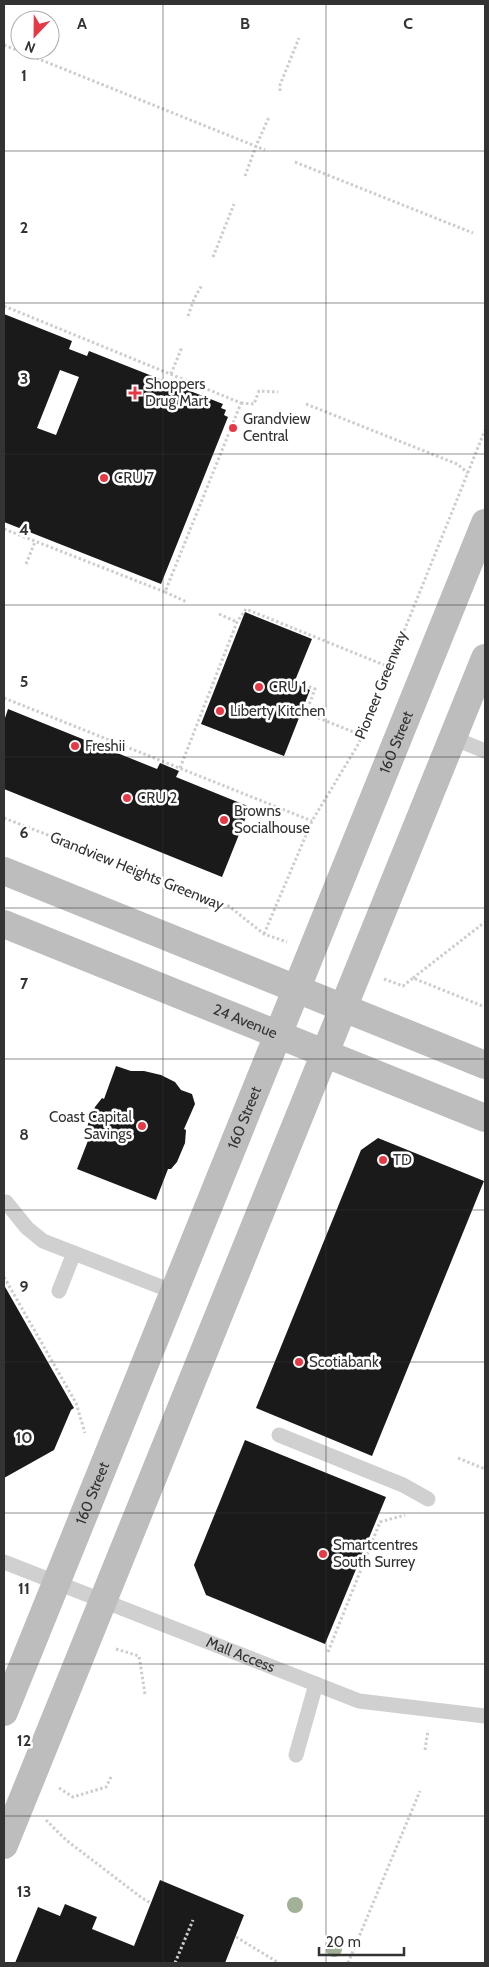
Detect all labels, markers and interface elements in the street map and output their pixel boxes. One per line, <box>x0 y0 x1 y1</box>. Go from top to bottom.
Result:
north arrow <box>10 10 60 60</box>
text: A <box>77 14 87 33</box>
text: B <box>240 14 250 33</box>
text: C <box>403 14 413 33</box>
text: N <box>22 37 38 57</box>
text: 1 <box>21 66 27 85</box>
text: 2 <box>20 218 28 237</box>
text: 3 <box>20 369 28 388</box>
place label: Shoppers Drug Mart <box>145 375 208 410</box>
marker: Shoppers Drug Mart <box>129 387 141 399</box>
place label: Grandview Central <box>243 410 311 445</box>
marker: Grandview Central <box>227 422 239 434</box>
place label: CRU 7 <box>114 469 155 487</box>
marker: CRU 7 <box>98 472 110 484</box>
text: 4 <box>19 520 29 539</box>
street label: Pioneer Greenway <box>351 628 411 742</box>
text: 5 <box>20 672 28 691</box>
place label: CRU 1 <box>269 678 306 696</box>
marker: CRU 1 <box>253 681 265 693</box>
place label: Liberty Kitchen <box>230 702 325 720</box>
marker: Liberty Kitchen <box>214 705 226 717</box>
street label: 160 Street <box>376 708 417 776</box>
place label: Freshii <box>85 737 125 755</box>
marker: Freshii <box>69 740 81 752</box>
place label: CRU 2 <box>137 789 178 807</box>
marker: CRU 2 <box>121 792 133 804</box>
place label: Browns Socialhouse <box>234 802 310 837</box>
marker: Browns Socialhouse <box>218 814 230 826</box>
text: 6 <box>20 823 29 842</box>
street label: Grandview Heights Greenway <box>47 828 227 914</box>
text: 7 <box>20 974 29 993</box>
street label: 24 Avenue <box>210 1000 280 1042</box>
street label: 160 Street <box>224 1084 265 1152</box>
place label: Coast Capital Savings <box>49 1108 132 1143</box>
marker: Coast Capital Savings <box>136 1120 148 1132</box>
text: 8 <box>19 1125 29 1144</box>
place label: TD <box>393 1151 412 1169</box>
marker: TD <box>377 1154 389 1166</box>
text: 9 <box>20 1277 29 1296</box>
place label: Scotiabank <box>309 1353 379 1371</box>
marker: Scotiabank <box>293 1356 305 1368</box>
text: 10 <box>15 1428 33 1447</box>
street label: 160 Street <box>72 1459 113 1527</box>
place label: Smartcentres South Surrey <box>333 1536 418 1571</box>
marker: Smartcentres South Surrey <box>317 1548 329 1560</box>
text: 11 <box>18 1579 30 1598</box>
street label: Mall Access <box>204 1633 278 1676</box>
text: 12 <box>17 1731 31 1750</box>
text: 13 <box>17 1882 31 1901</box>
scale bar <box>319 1924 404 1956</box>
text: 20 m <box>326 1933 361 1951</box>

